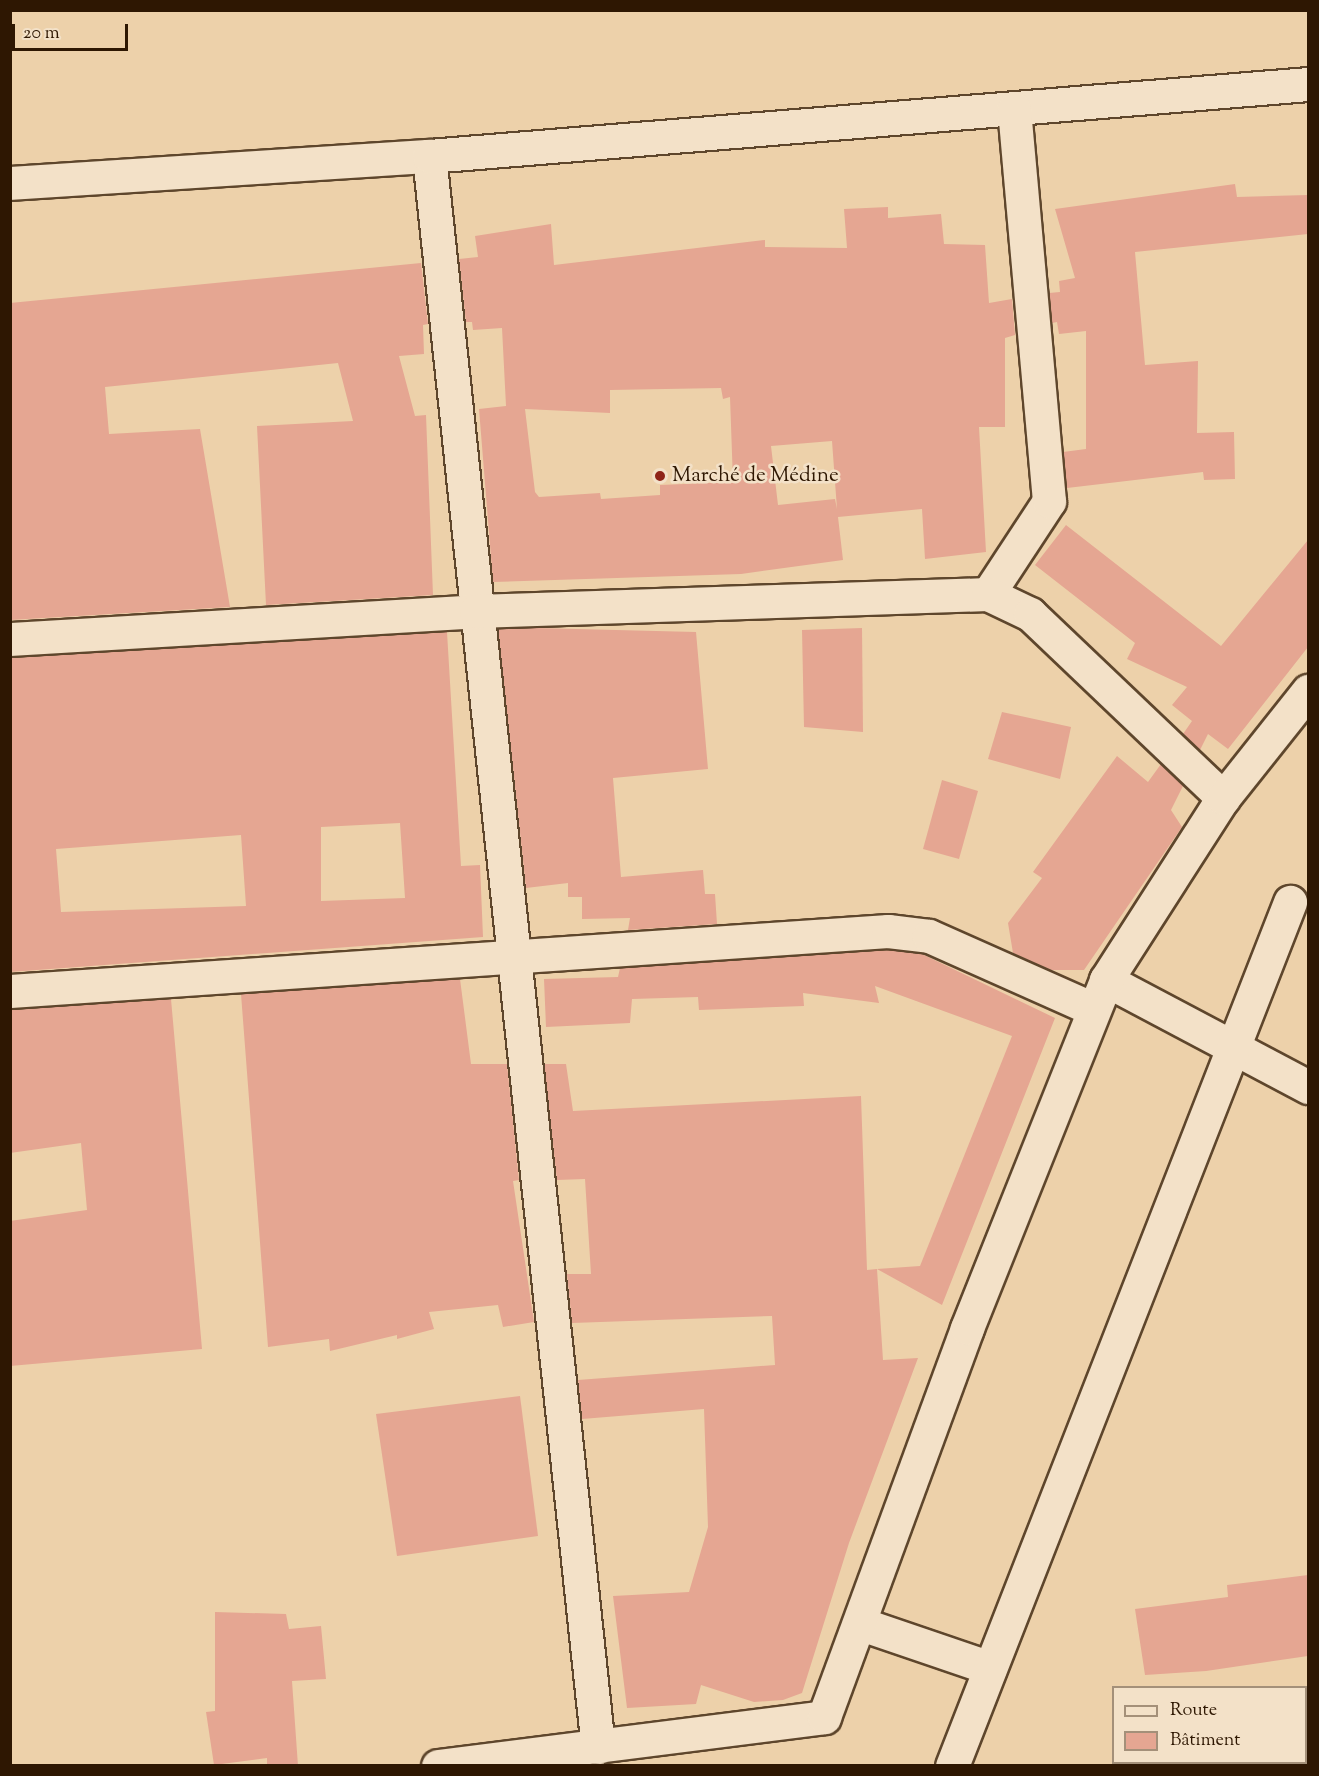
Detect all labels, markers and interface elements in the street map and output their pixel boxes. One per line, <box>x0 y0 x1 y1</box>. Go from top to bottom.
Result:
scale bar <box>15 12 130 50</box>
text: 20 m <box>23 21 60 47</box>
place label: Marché de Médine <box>672 463 839 489</box>
marker: Marché de Médine <box>653 469 667 483</box>
legend <box>1112 1686 1307 1764</box>
text: Route <box>1170 1698 1217 1724</box>
text: Bâtiment <box>1170 1728 1240 1754</box>

